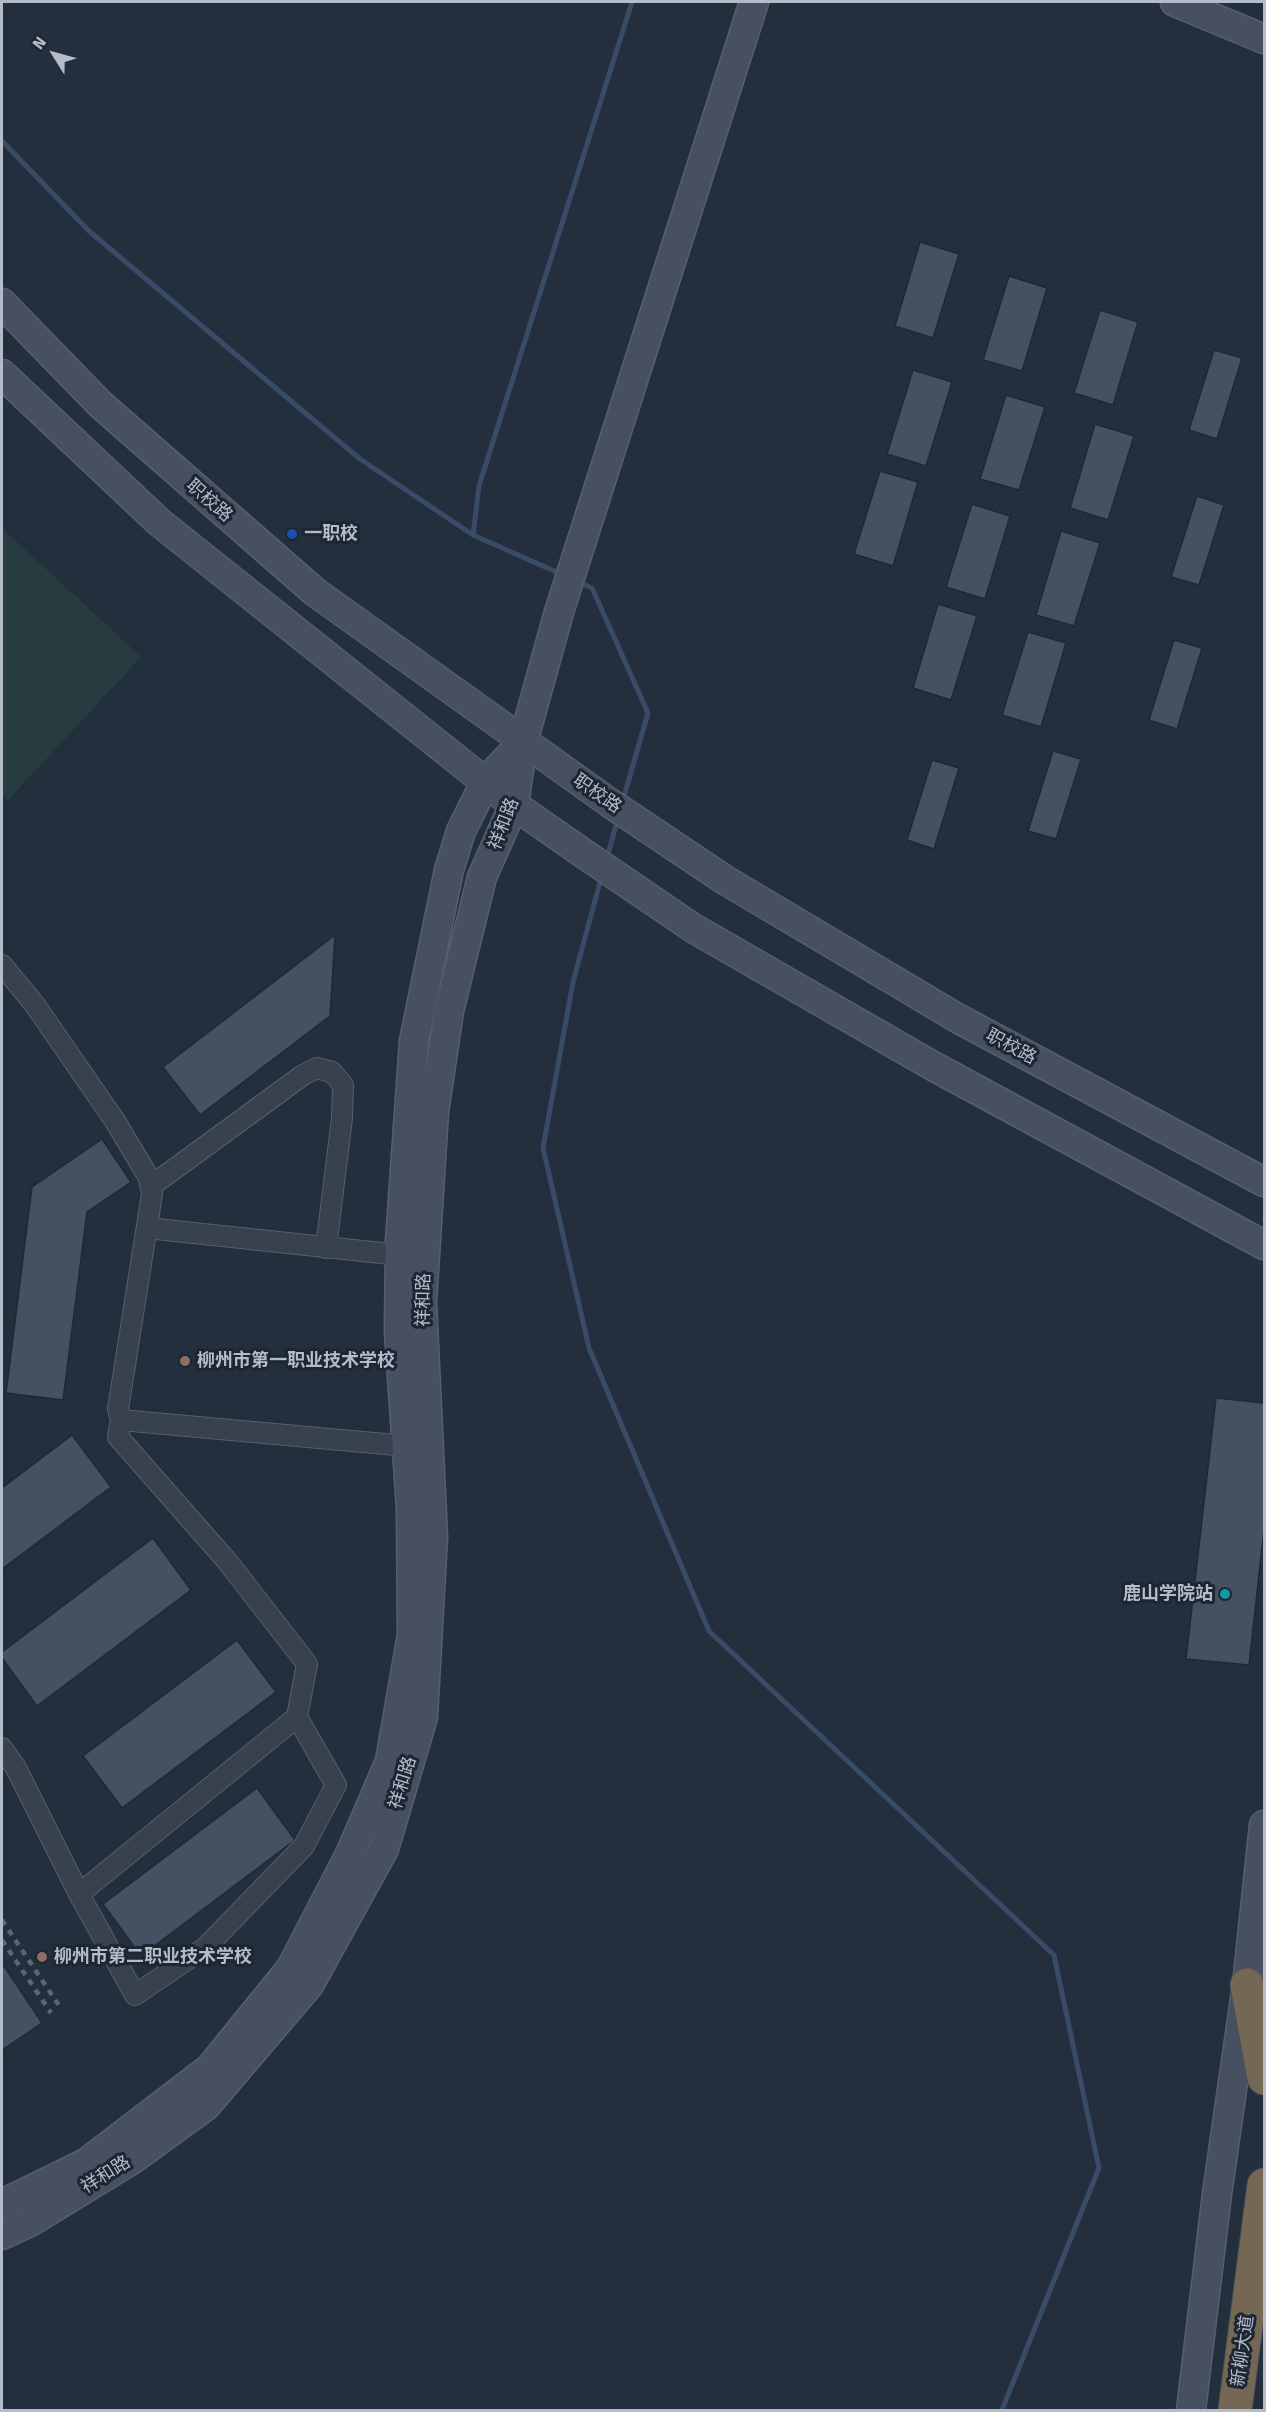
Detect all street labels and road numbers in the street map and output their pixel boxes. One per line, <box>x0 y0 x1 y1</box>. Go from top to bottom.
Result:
street label: 职校路 <box>182 475 236 527</box>
street label: 职校路 <box>569 770 625 818</box>
street label: 祥和路 <box>484 795 524 853</box>
street label: 职校路 <box>982 1025 1040 1069</box>
street label: 祥和路 <box>413 1273 435 1327</box>
street label: 祥和路 <box>385 1754 421 1812</box>
street label: 祥和路 <box>77 2152 135 2198</box>
street label: 新柳大道 <box>1227 2314 1259 2388</box>

